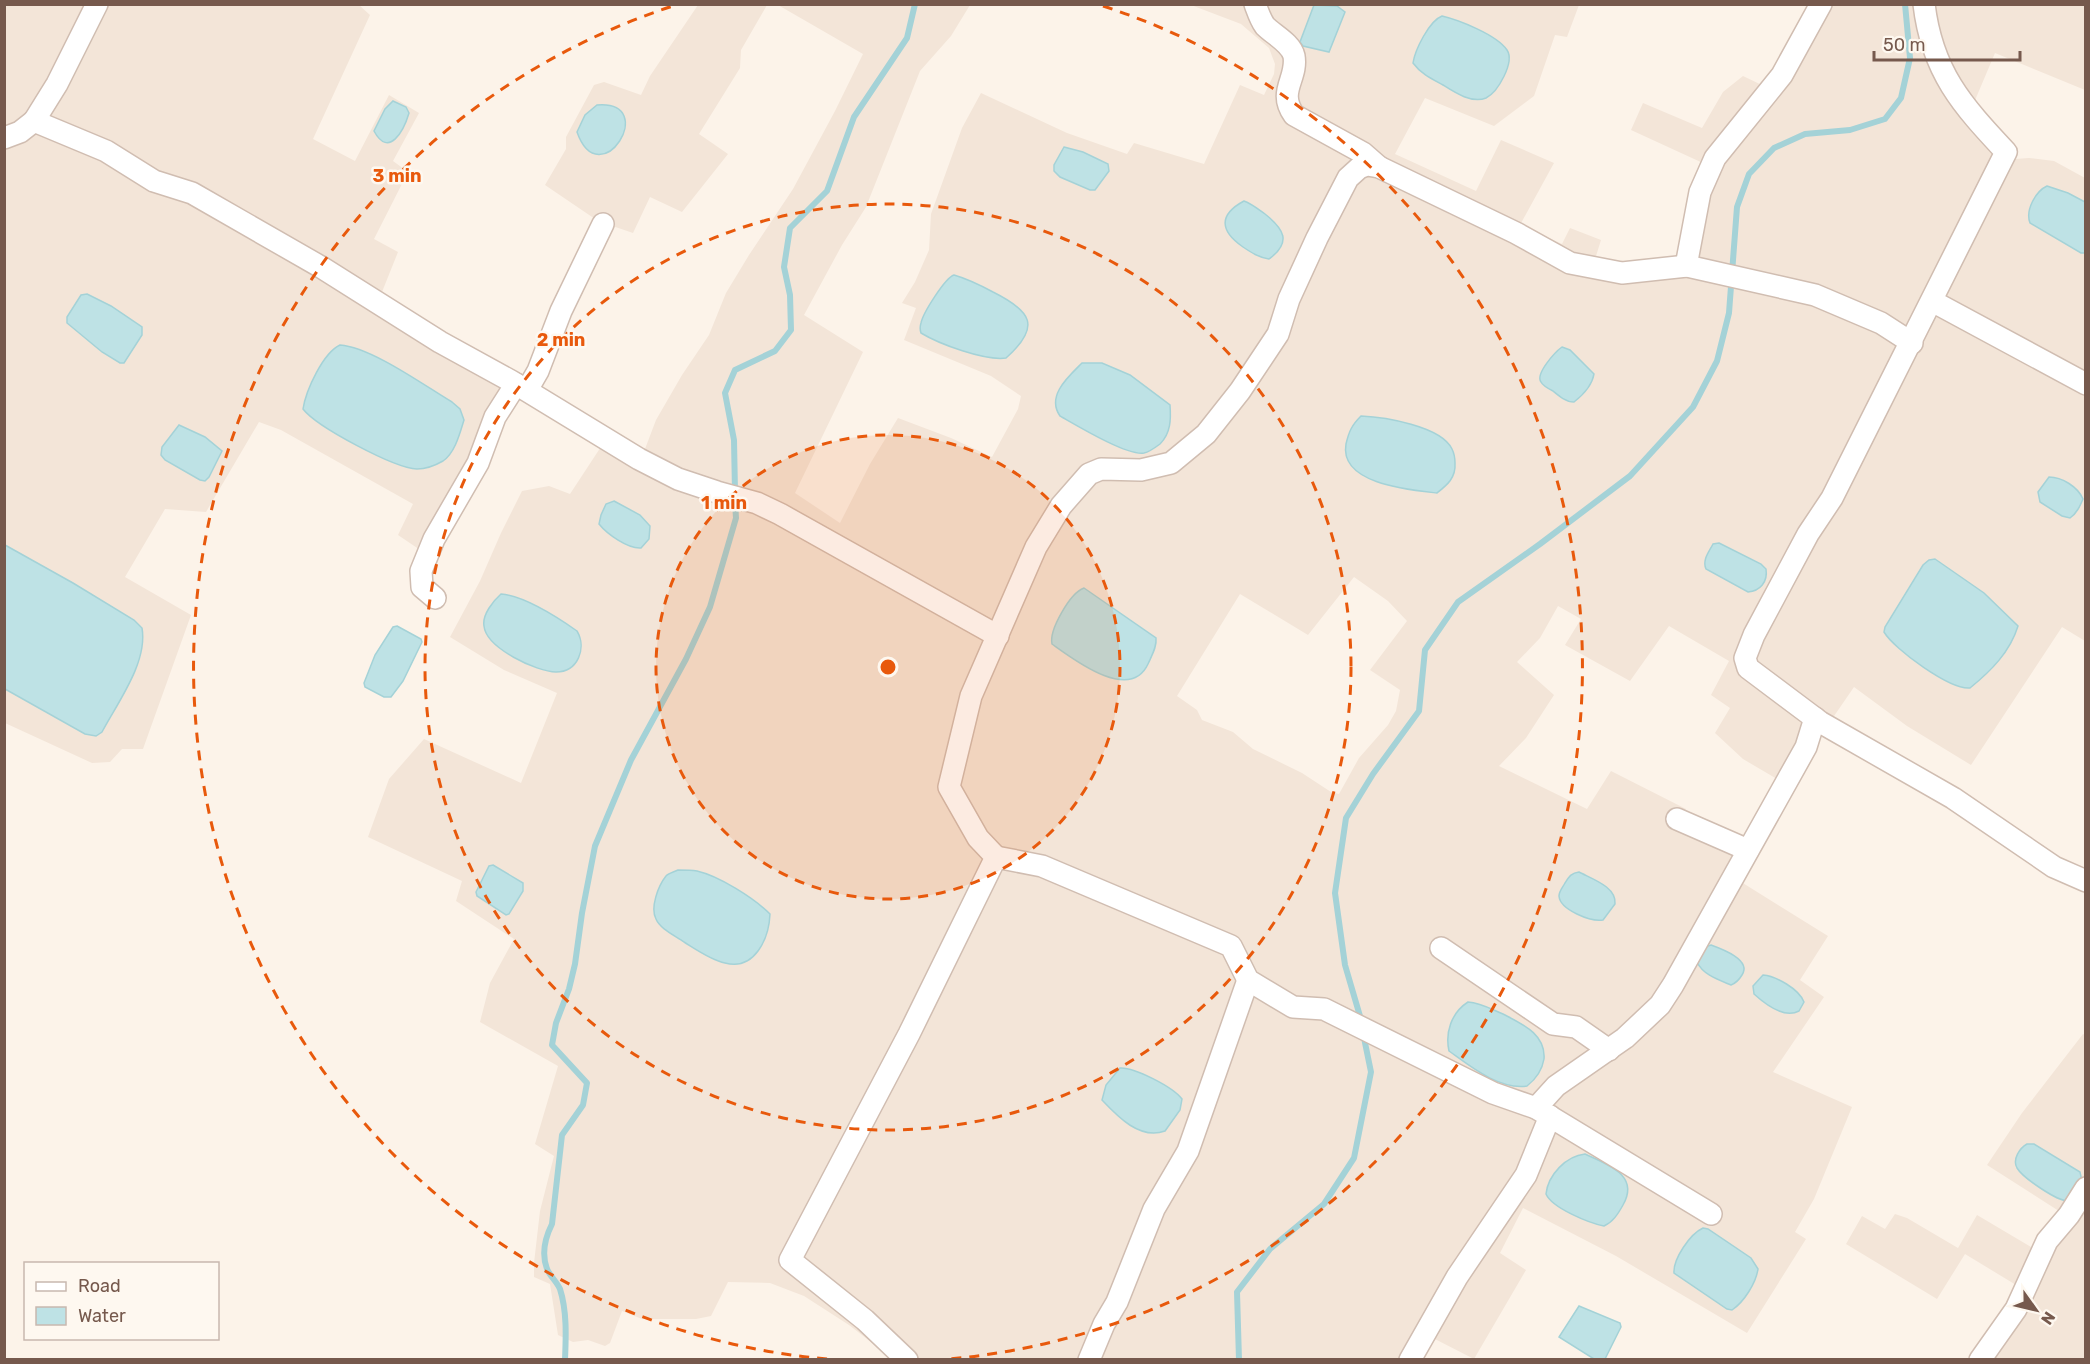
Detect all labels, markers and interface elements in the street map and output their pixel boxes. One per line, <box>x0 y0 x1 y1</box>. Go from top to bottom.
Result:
scale bar <box>1874 24 2020 62</box>
text: 50 m <box>1883 34 1926 56</box>
text: 3 min <box>373 165 421 187</box>
text: 2 min <box>537 329 585 351</box>
text: 1 min <box>701 492 747 514</box>
centre of rings <box>878 657 898 677</box>
legend <box>24 1262 219 1340</box>
text: Road <box>78 1275 121 1297</box>
north arrow <box>2006 1280 2066 1340</box>
text: Water <box>78 1305 126 1327</box>
text: N <box>2037 1308 2059 1328</box>

